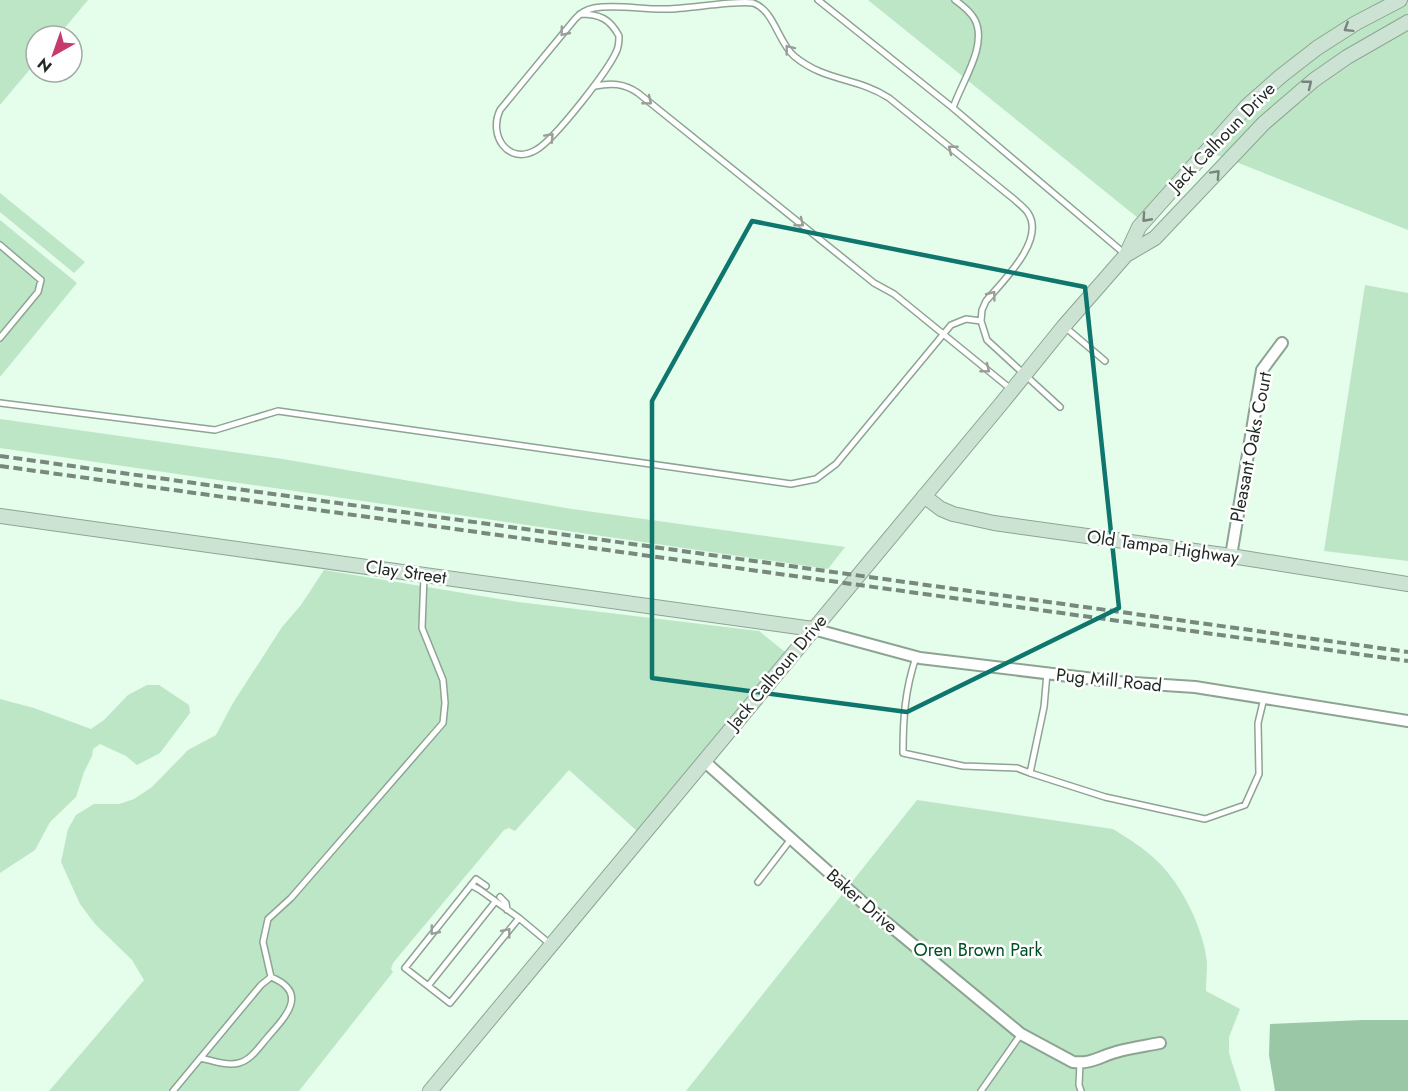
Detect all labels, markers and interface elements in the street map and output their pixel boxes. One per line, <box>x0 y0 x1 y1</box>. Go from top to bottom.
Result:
one-way arrow <box>1344 20 1354 32</box>
north arrow <box>24 24 84 84</box>
one-way arrow <box>560 25 571 36</box>
one-way arrow <box>786 44 797 55</box>
text: N <box>32 52 57 78</box>
street label: Jack Calhoun Drive <box>1161 76 1281 199</box>
one-way arrow <box>1302 81 1313 92</box>
one-way arrow <box>641 94 652 105</box>
one-way arrow <box>543 133 554 143</box>
one-way arrow <box>948 146 959 157</box>
one-way arrow <box>1208 170 1219 181</box>
one-way arrow <box>1142 211 1153 222</box>
one-way arrow <box>793 216 804 227</box>
one-way arrow <box>985 290 996 301</box>
one-way arrow <box>979 362 990 373</box>
street label: Pleasant Oaks Court <box>1224 369 1278 524</box>
street label: Old Tampa Highway <box>1085 523 1241 571</box>
street label: Clay Street <box>364 553 449 591</box>
street label: Jack Calhoun Drive <box>720 609 833 737</box>
street label: Pug Mill Road <box>1055 662 1163 698</box>
street label: Baker Drive <box>821 863 903 939</box>
one-way arrow <box>431 924 442 935</box>
one-way arrow <box>500 928 511 939</box>
park label: Oren Brown Park <box>914 937 1043 963</box>

